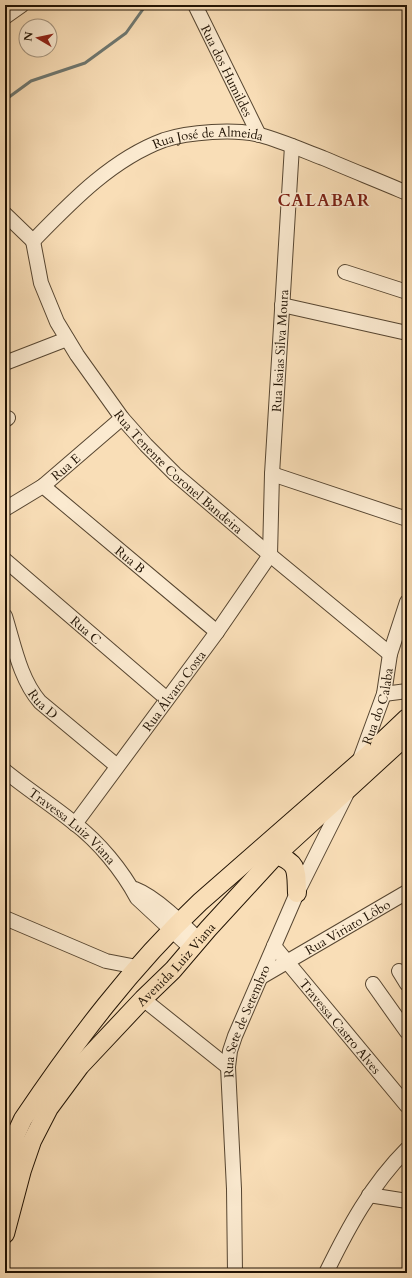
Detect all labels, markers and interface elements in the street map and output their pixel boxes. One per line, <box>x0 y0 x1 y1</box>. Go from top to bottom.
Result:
north arrow <box>18 18 58 58</box>
street label: Rua dos Humildes <box>196 22 257 120</box>
text: N <box>20 30 37 42</box>
street label: Rua José de Almeida <box>150 123 266 154</box>
district label: CALABAR <box>278 189 370 212</box>
street label: Rua Isaias Silva Moura <box>268 288 293 412</box>
street label: Rua Tenente Coronel Bandeira <box>109 407 247 538</box>
street label: Rua E <box>48 450 85 485</box>
street label: Rua B <box>111 542 149 578</box>
street label: Rua C <box>66 612 105 649</box>
street label: Rua Álvaro Costa <box>139 647 211 735</box>
street label: Rua do Calaba <box>358 666 398 748</box>
street label: Rua D <box>23 686 62 723</box>
street label: Travessa Luiz Viana <box>24 784 120 869</box>
street label: Rua Viriato Lôbo <box>302 896 394 960</box>
street label: Avenida Luiz Viana <box>133 919 220 1011</box>
street label: Rua Sete de Setembro <box>220 962 275 1078</box>
street label: Travessa Castro Alves <box>295 975 385 1078</box>

